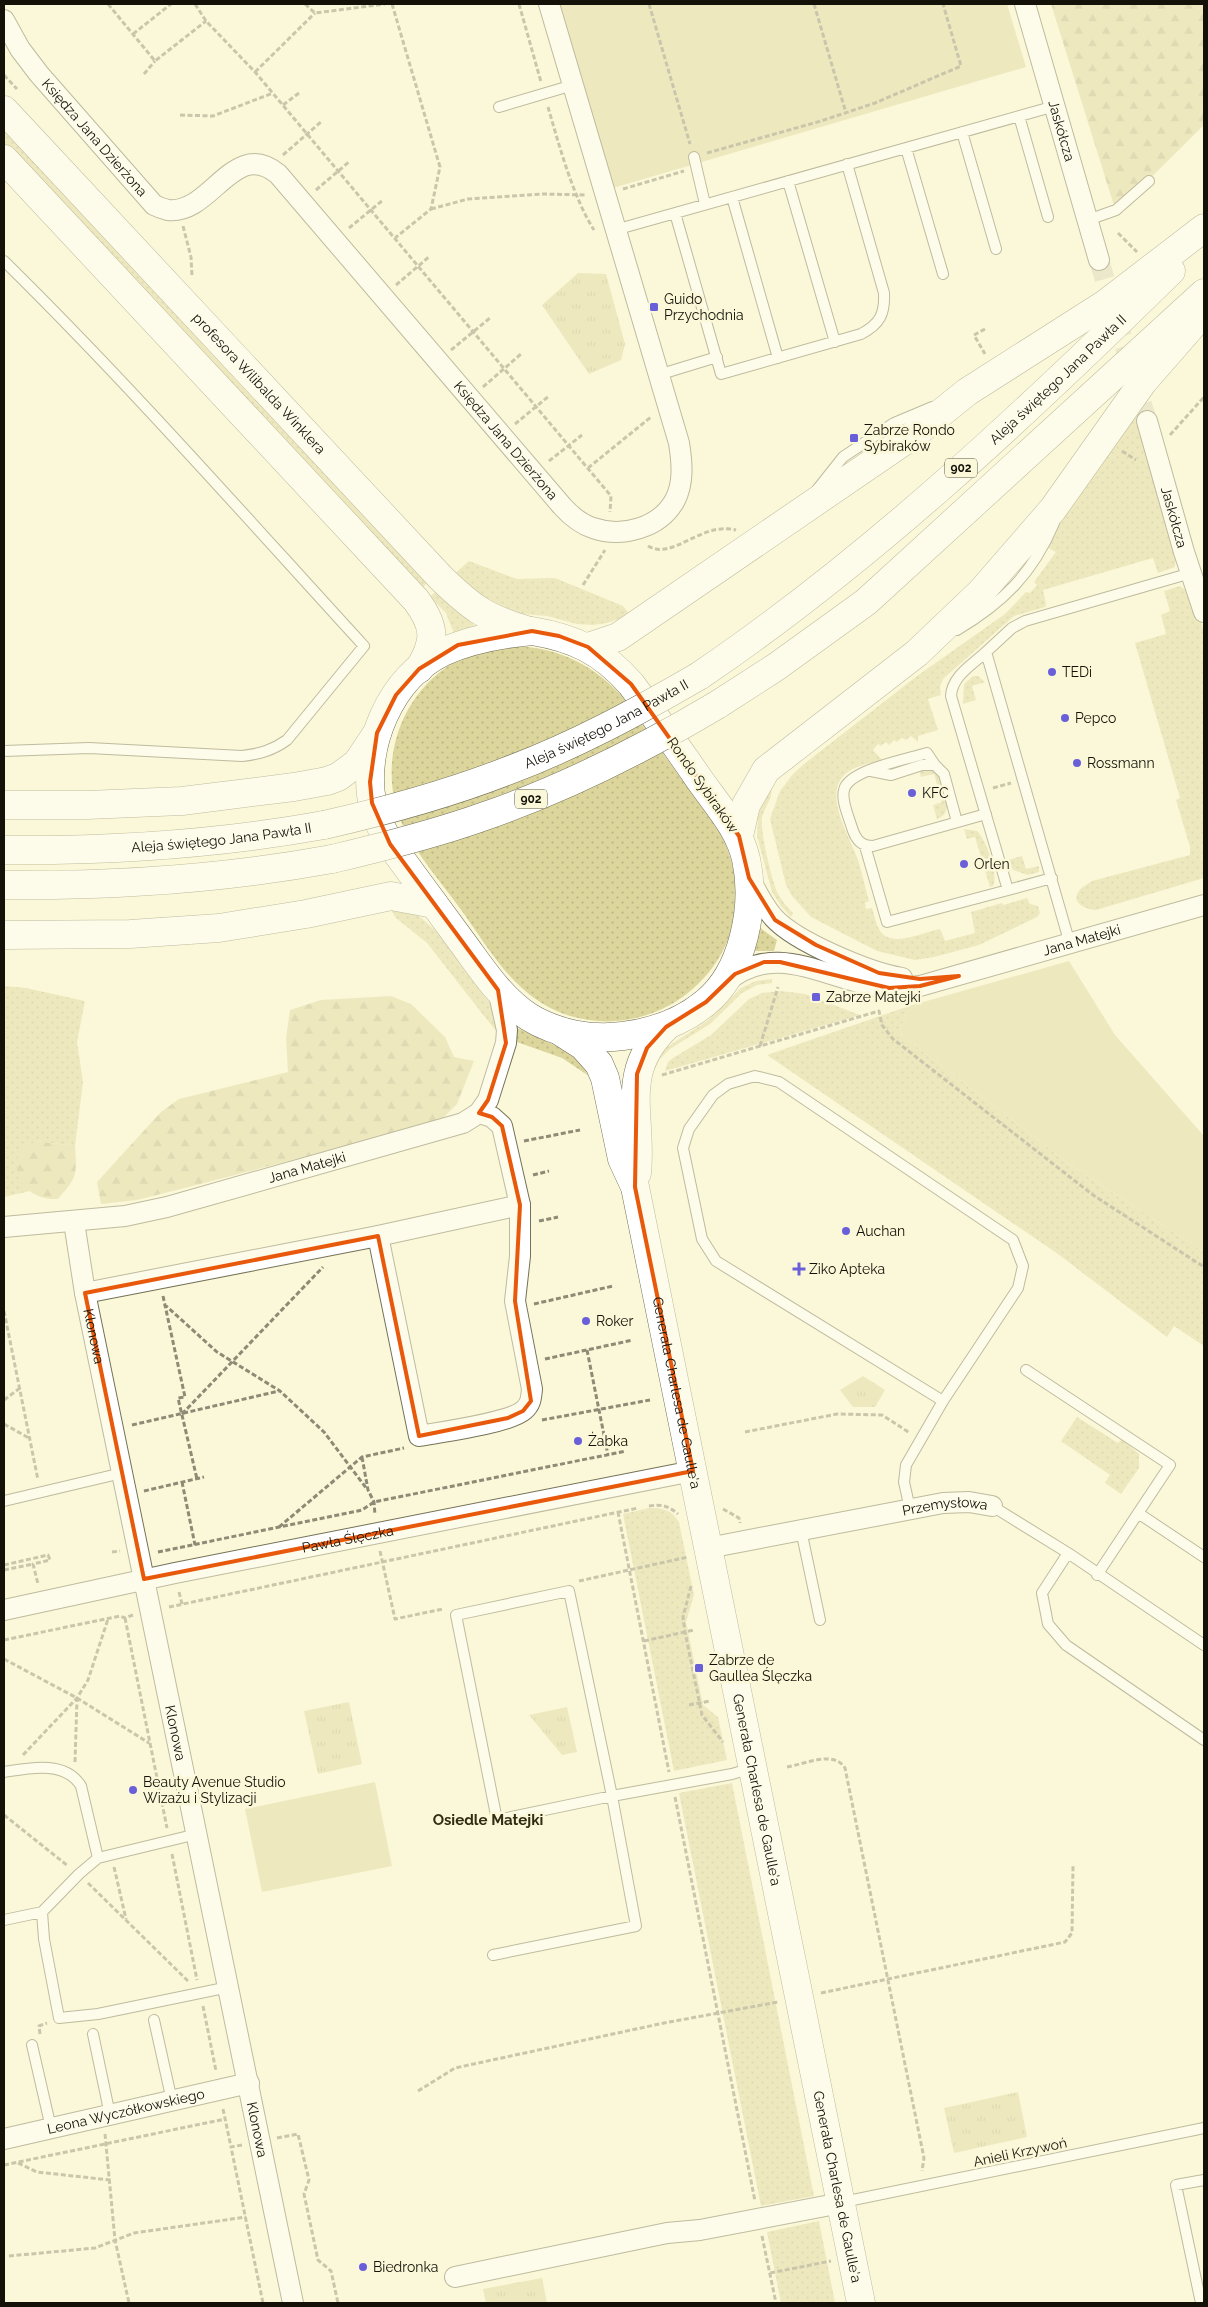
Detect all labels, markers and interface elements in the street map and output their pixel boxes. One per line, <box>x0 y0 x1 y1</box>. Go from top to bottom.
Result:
street label: Księdza Jana Dzierżona <box>39 75 151 200</box>
street label: Jaskółcza <box>1045 98 1078 163</box>
place label: Guido Przychodnia <box>664 291 744 323</box>
marker: Guido Przychodnia <box>648 301 660 313</box>
street label: profesora Wilibalda Winklera <box>190 310 329 457</box>
street label: Aleja świętego Jana Pawła II <box>986 311 1129 447</box>
street label: Księdza Jana Dzierżona <box>451 378 561 503</box>
place label: Zabrze Rondo Sybiraków <box>864 422 955 454</box>
marker: Zabrze Rondo Sybiraków <box>848 432 860 444</box>
road number: 902 <box>945 458 977 478</box>
street label: Jaskółcza <box>1158 485 1190 550</box>
place label: TEDi <box>1062 664 1092 680</box>
marker: TEDi <box>1046 666 1058 678</box>
street label: Aleja świętego Jana Pawła II <box>522 676 691 771</box>
place label: Pepco <box>1075 710 1116 726</box>
marker: Pepco <box>1059 712 1071 724</box>
street label: Rondo Sybiraków <box>664 734 742 836</box>
place label: Rossmann <box>1087 755 1155 771</box>
marker: Rossmann <box>1071 757 1083 769</box>
place label: KFC <box>922 785 949 801</box>
marker: KFC <box>906 787 918 799</box>
road number: 902 <box>515 790 547 809</box>
street label: Aleja świętego Jana Pawła II <box>131 819 313 855</box>
place label: Orlen <box>974 856 1010 872</box>
marker: Orlen <box>958 858 970 870</box>
street label: Jana Matejki <box>1041 921 1122 959</box>
place label: Zabrze Matejki <box>826 989 921 1005</box>
marker: Zabrze Matejki <box>810 991 822 1003</box>
street label: Jana Matejki <box>266 1149 348 1186</box>
place label: Auchan <box>856 1223 905 1239</box>
marker: Auchan <box>840 1225 852 1237</box>
place label: Ziko Apteka <box>809 1261 885 1277</box>
marker: Ziko Apteka <box>793 1263 805 1275</box>
street label: Generała Charlesa de Gaulle'a <box>649 1295 704 1490</box>
street label: Klonowa <box>80 1307 107 1365</box>
place label: Roker <box>596 1313 634 1329</box>
marker: Roker <box>580 1315 592 1327</box>
place label: Żabka <box>588 1431 628 1449</box>
marker: Żabka <box>572 1435 584 1447</box>
street label: Przemysłowa <box>901 1494 989 1519</box>
street label: Pawła Ślęczka <box>301 1522 395 1556</box>
place label: Zabrze de Gaullea Ślęczka <box>709 1652 812 1684</box>
marker: Zabrze de Gaullea Ślęczka <box>693 1662 705 1674</box>
street label: Generała Charlesa de Gaulle'a <box>730 1692 784 1887</box>
street label: Klonowa <box>162 1704 189 1762</box>
place label: Beauty Avenue Studio Wizażu i Stylizacji <box>143 1774 286 1806</box>
marker: Beauty Avenue Studio Wizażu i Stylizacji <box>127 1784 139 1796</box>
district label: Osiedle Matejki <box>433 1811 543 1829</box>
street label: Leona Wyczółkowskiego <box>46 2085 206 2137</box>
street label: Generała Charlesa de Gaulle'a <box>810 2089 865 2284</box>
street label: Klonowa <box>244 2100 271 2159</box>
street label: Anieli Krzywoń <box>972 2134 1068 2170</box>
place label: Biedronka <box>373 2259 439 2275</box>
marker: Biedronka <box>357 2261 369 2273</box>

